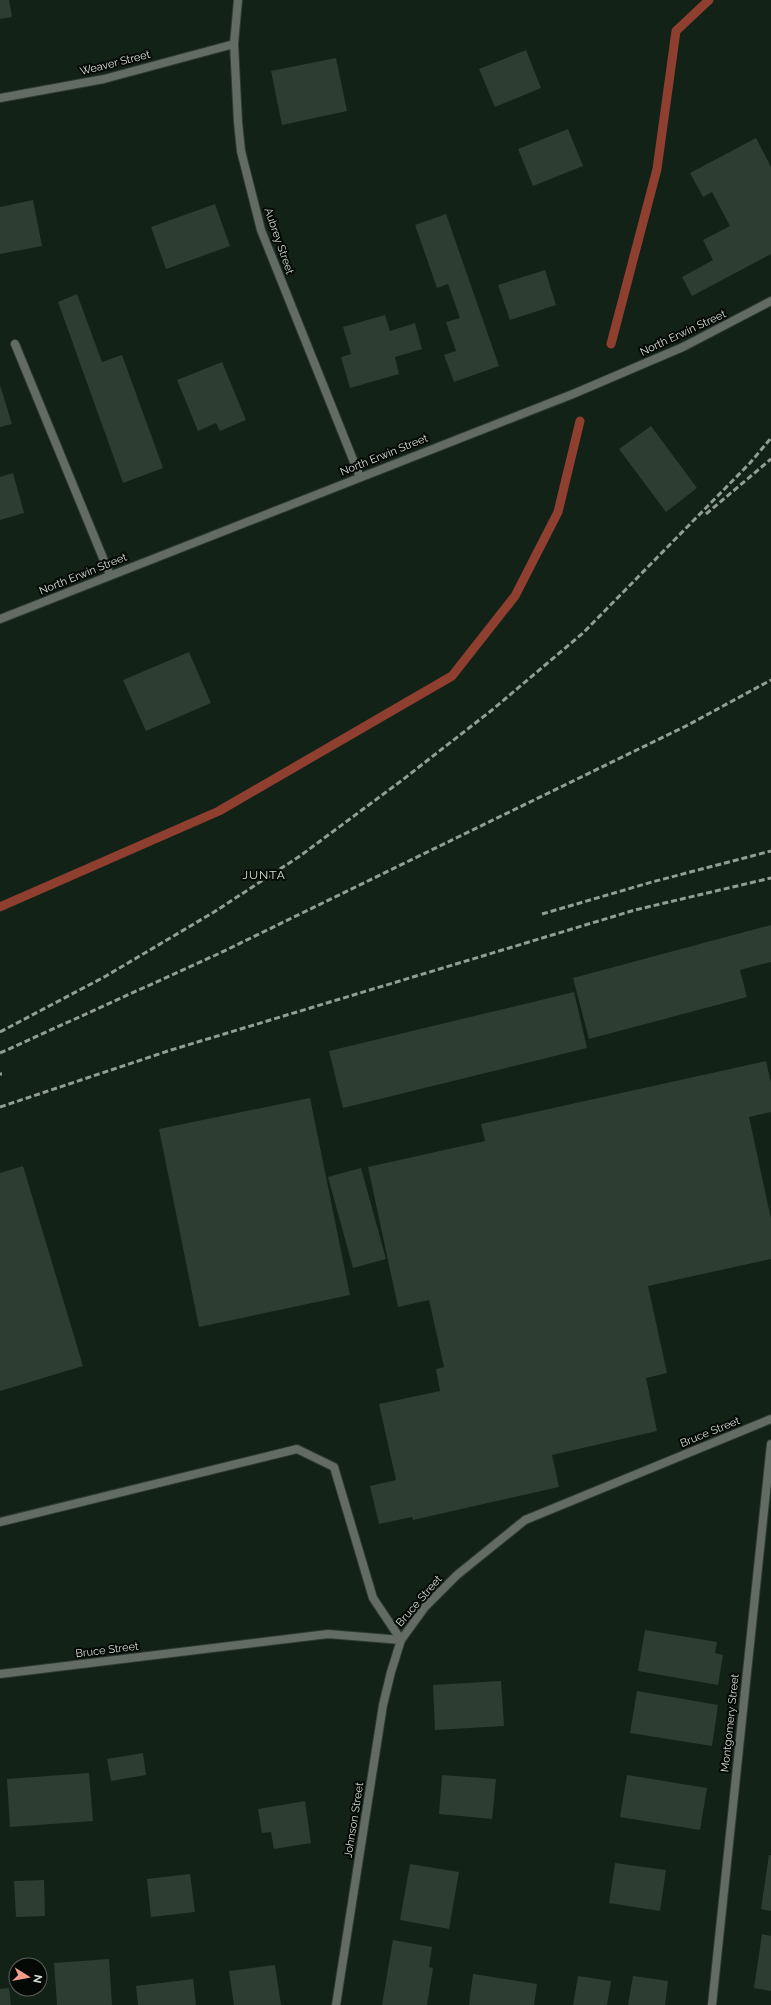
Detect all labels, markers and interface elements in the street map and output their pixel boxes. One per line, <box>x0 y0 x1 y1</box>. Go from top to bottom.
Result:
street label: Weaver Street <box>78 48 152 78</box>
street label: Aubrey Street <box>262 206 297 276</box>
street label: North Erwin Street <box>638 307 728 359</box>
street label: North Erwin Street <box>338 431 430 478</box>
street label: North Erwin Street <box>37 550 129 597</box>
district label: JUNTA <box>242 868 286 882</box>
street label: Bruce Street <box>678 1414 742 1450</box>
street label: Bruce Street <box>393 1573 445 1629</box>
street label: Bruce Street <box>75 1640 140 1660</box>
street label: Montgomery Street <box>718 1673 742 1773</box>
street label: Johnson Street <box>342 1781 366 1859</box>
north arrow <box>8 1957 48 1997</box>
text: N <box>30 1973 45 1984</box>

